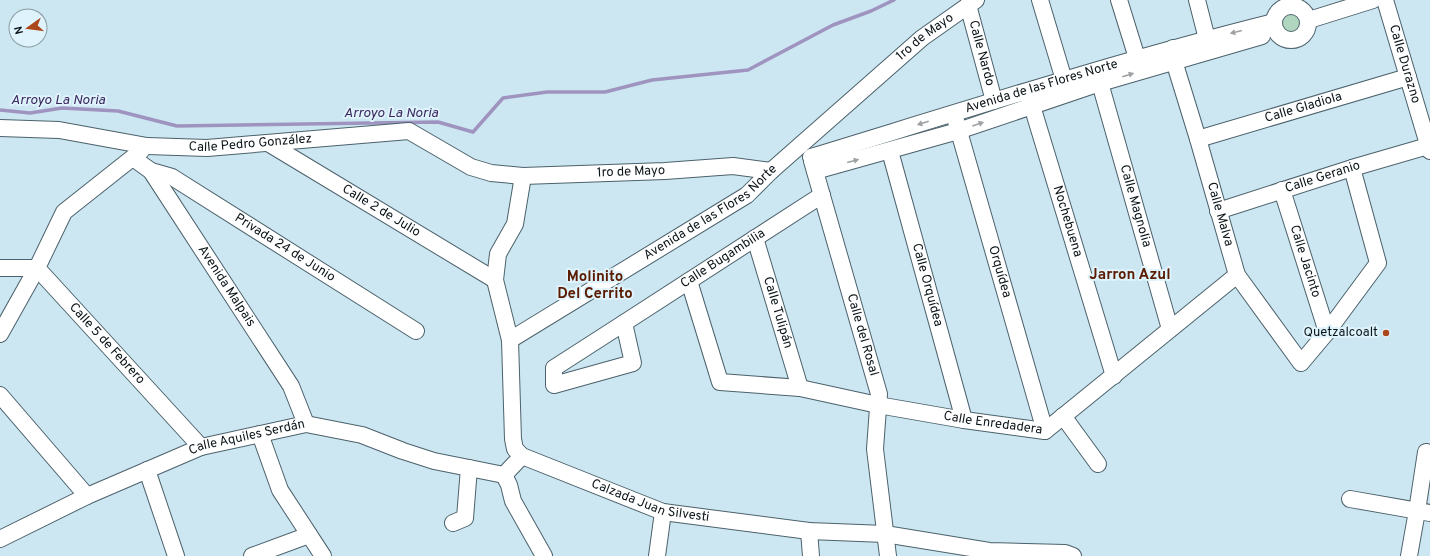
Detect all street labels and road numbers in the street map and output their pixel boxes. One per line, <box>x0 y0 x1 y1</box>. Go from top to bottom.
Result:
street label: 1ro de Mayo <box>893 10 957 65</box>
street label: Calle Nardo <box>965 19 998 88</box>
street label: Calle Durazno <box>1385 23 1423 106</box>
street label: Avenida de las Flores Norte <box>963 57 1120 117</box>
street label: Calle Gladiola <box>1263 89 1344 127</box>
street label: Calle Pedro González <box>188 131 313 156</box>
street label: Calle Geranio <box>1283 158 1362 197</box>
street label: Avenida de las Flores Norte <box>641 161 780 264</box>
street label: 1ro de Mayo <box>597 163 665 181</box>
street label: Calle Magnolia <box>1116 163 1154 249</box>
street label: Calle 2 de Julio <box>339 181 423 241</box>
street label: Calle Malva <box>1203 181 1236 248</box>
street label: Nochebuena <box>1049 184 1085 259</box>
street label: Privada 24 de Junio <box>231 210 338 286</box>
street label: Calle Jacinto <box>1286 223 1324 300</box>
street label: Calle Bugambilia <box>678 226 768 292</box>
street label: Calle Orquídea <box>908 242 946 328</box>
street label: Avenida Malpais <box>194 243 259 330</box>
street label: Orquídea <box>984 244 1014 300</box>
street label: Calle Tulipán <box>759 275 796 351</box>
street label: Calle del Rosal <box>843 292 881 378</box>
street label: Calle 5 de Febrero <box>65 300 148 388</box>
street label: Calle Enredadera <box>942 409 1043 439</box>
street label: Calle Aquiles Serdán <box>186 416 306 459</box>
street label: Calzada Juan Silvesti <box>589 476 710 526</box>

